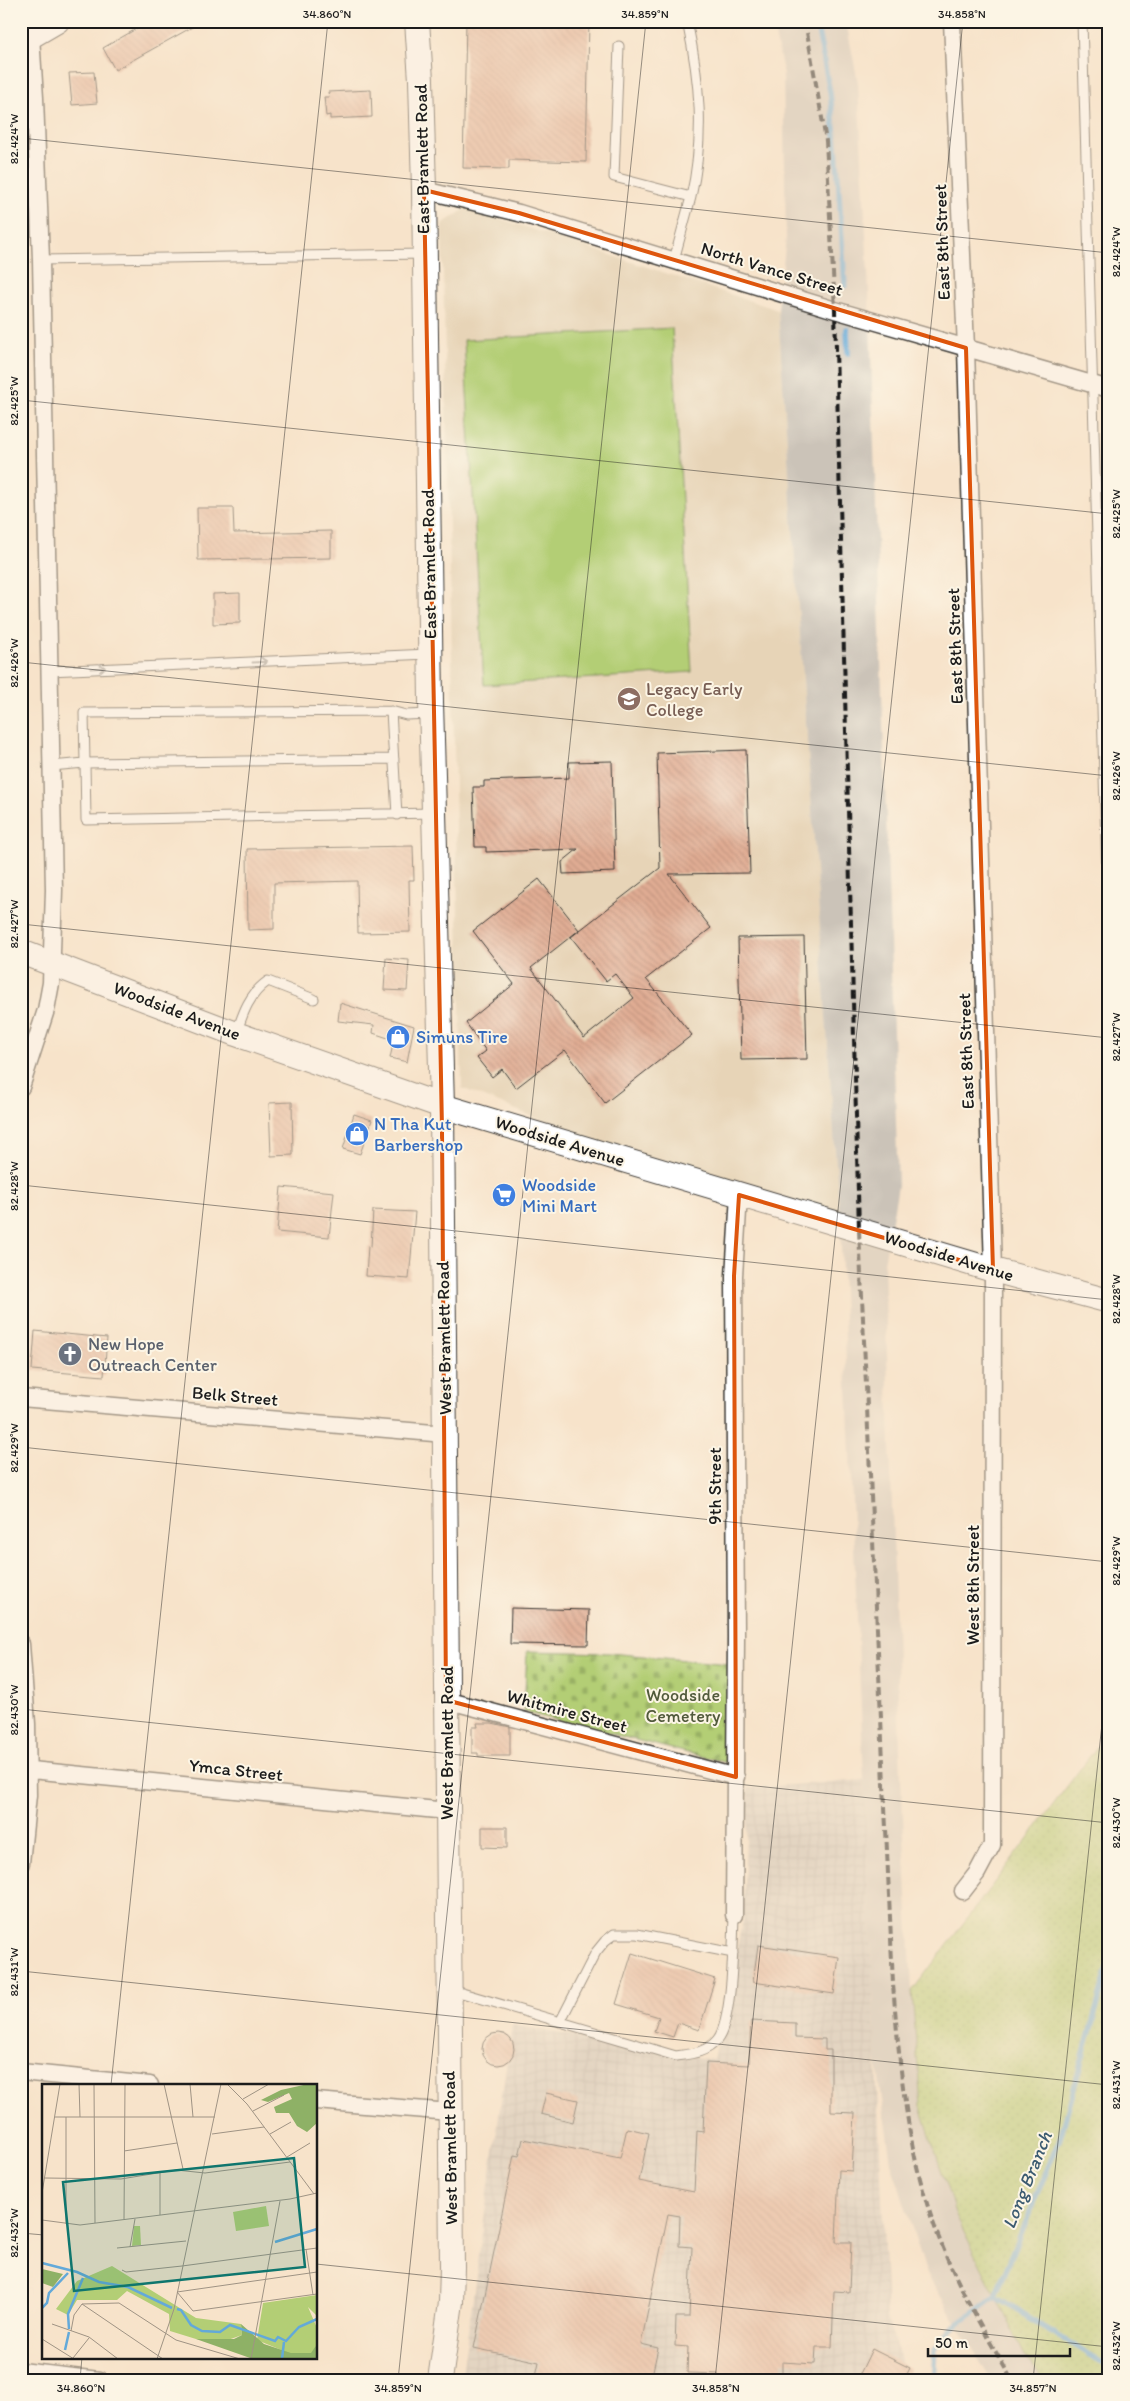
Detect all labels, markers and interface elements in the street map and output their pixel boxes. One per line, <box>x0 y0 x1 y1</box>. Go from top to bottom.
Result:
text: 34.860°N <box>303 7 351 21</box>
text: 34.859°N <box>621 7 669 21</box>
text: 34.858°N <box>938 7 986 21</box>
street label: East Bramlett Road <box>410 84 434 234</box>
text: 82.424°W <box>7 114 21 164</box>
street label: East 8th Street <box>929 183 955 301</box>
text: 82.424°W <box>1109 227 1123 277</box>
street label: North Vance Street <box>698 237 846 301</box>
text: 82.425°W <box>7 376 21 426</box>
street label: East Bramlett Road <box>417 489 441 639</box>
text: 82.425°W <box>1109 489 1123 539</box>
street label: East 8th Street <box>942 587 968 705</box>
text: 82.426°W <box>7 638 21 688</box>
one-way arrow <box>252 657 268 666</box>
one-way arrow <box>90 664 106 673</box>
place label: Legacy Early College <box>646 678 743 721</box>
school or university icon: Legacy Early College <box>616 686 642 712</box>
text: 82.426°W <box>1109 751 1123 801</box>
text: 82.427°W <box>7 899 21 949</box>
street label: Woodside Avenue <box>110 977 244 1045</box>
street label: East 8th Street <box>953 992 979 1110</box>
text: 82.427°W <box>1109 1012 1123 1062</box>
shop icon: Simuns Tire <box>385 1024 411 1050</box>
place label: Simuns Tire <box>416 1026 508 1048</box>
street label: Woodside Avenue <box>493 1111 627 1171</box>
place label: N Tha Kut Barbershop <box>374 1113 463 1156</box>
shop icon: N Tha Kut Barbershop <box>344 1121 370 1147</box>
text: 82.428°W <box>7 1161 21 1211</box>
place label: Woodside Mini Mart <box>522 1174 597 1217</box>
supermarket icon: Woodside Mini Mart <box>491 1182 517 1208</box>
street label: Woodside Avenue <box>882 1226 1016 1286</box>
street label: West Bramlett Road <box>432 1261 456 1415</box>
text: 82.428°W <box>1109 1274 1123 1324</box>
place label: New Hope Outreach Center <box>88 1333 218 1376</box>
church icon: New Hope Outreach Center <box>57 1341 83 1367</box>
street label: Belk Street <box>191 1381 279 1411</box>
text: 82.429°W <box>7 1423 21 1473</box>
street label: 9th Street <box>704 1447 726 1525</box>
street label: West 8th Street <box>962 1525 984 1645</box>
text: 82.429°W <box>1109 1536 1123 1586</box>
street label: West Bramlett Road <box>436 1666 458 1820</box>
street label: Whitmire Street <box>504 1684 630 1738</box>
park label: Woodside Cemetery <box>646 1684 721 1727</box>
text: 82.430°W <box>7 1685 21 1735</box>
street label: Ymca Street <box>188 1754 284 1786</box>
text: 82.430°W <box>1109 1798 1123 1848</box>
text: 82.431°W <box>7 1948 21 1996</box>
text: 82.431°W <box>1109 2061 1123 2109</box>
street label: West Bramlett Road <box>438 2071 462 2225</box>
inset map <box>42 2084 318 2358</box>
water label: Long Branch <box>997 2127 1057 2232</box>
text: 82.432°W <box>7 2208 21 2258</box>
text: 82.432°W <box>1109 2321 1123 2371</box>
scale bar <box>928 2326 1070 2358</box>
text: 50 m <box>935 2334 968 2352</box>
text: 34.860°N <box>57 2381 105 2395</box>
text: 34.859°N <box>374 2381 422 2395</box>
text: 34.858°N <box>692 2381 740 2395</box>
text: 34.857°N <box>1009 2381 1057 2395</box>

